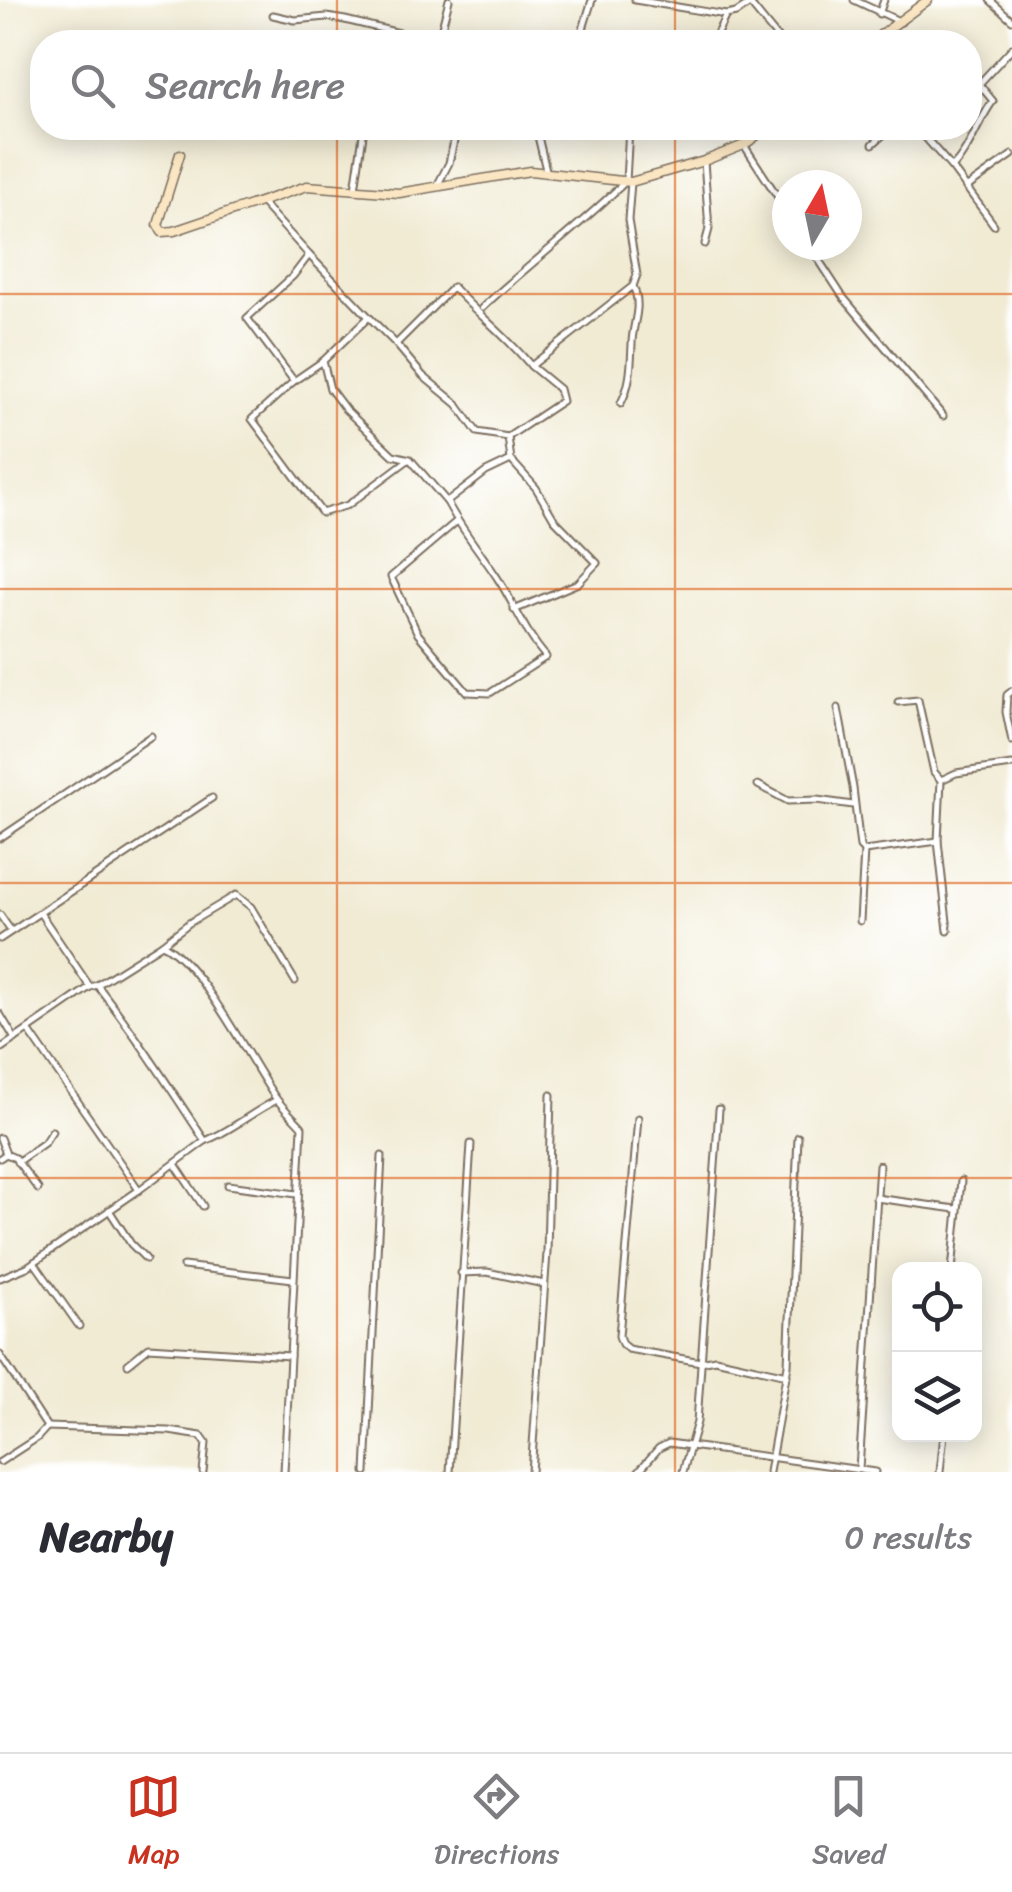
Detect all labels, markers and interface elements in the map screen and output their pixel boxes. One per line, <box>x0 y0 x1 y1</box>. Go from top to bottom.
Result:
search box <box>30 30 982 140</box>
text: Search here <box>145 52 345 119</box>
icon: search <box>65 58 120 113</box>
north arrow <box>772 170 862 260</box>
map controls <box>892 1262 982 1442</box>
button: locate <box>892 1262 982 1352</box>
button: layers <box>892 1352 982 1442</box>
text: Nearby <box>40 1500 173 1574</box>
text: 0 results <box>844 1509 972 1566</box>
tab: Map <box>126 1769 181 1878</box>
tab: Directions <box>434 1769 559 1878</box>
tab: Saved <box>812 1769 886 1878</box>

